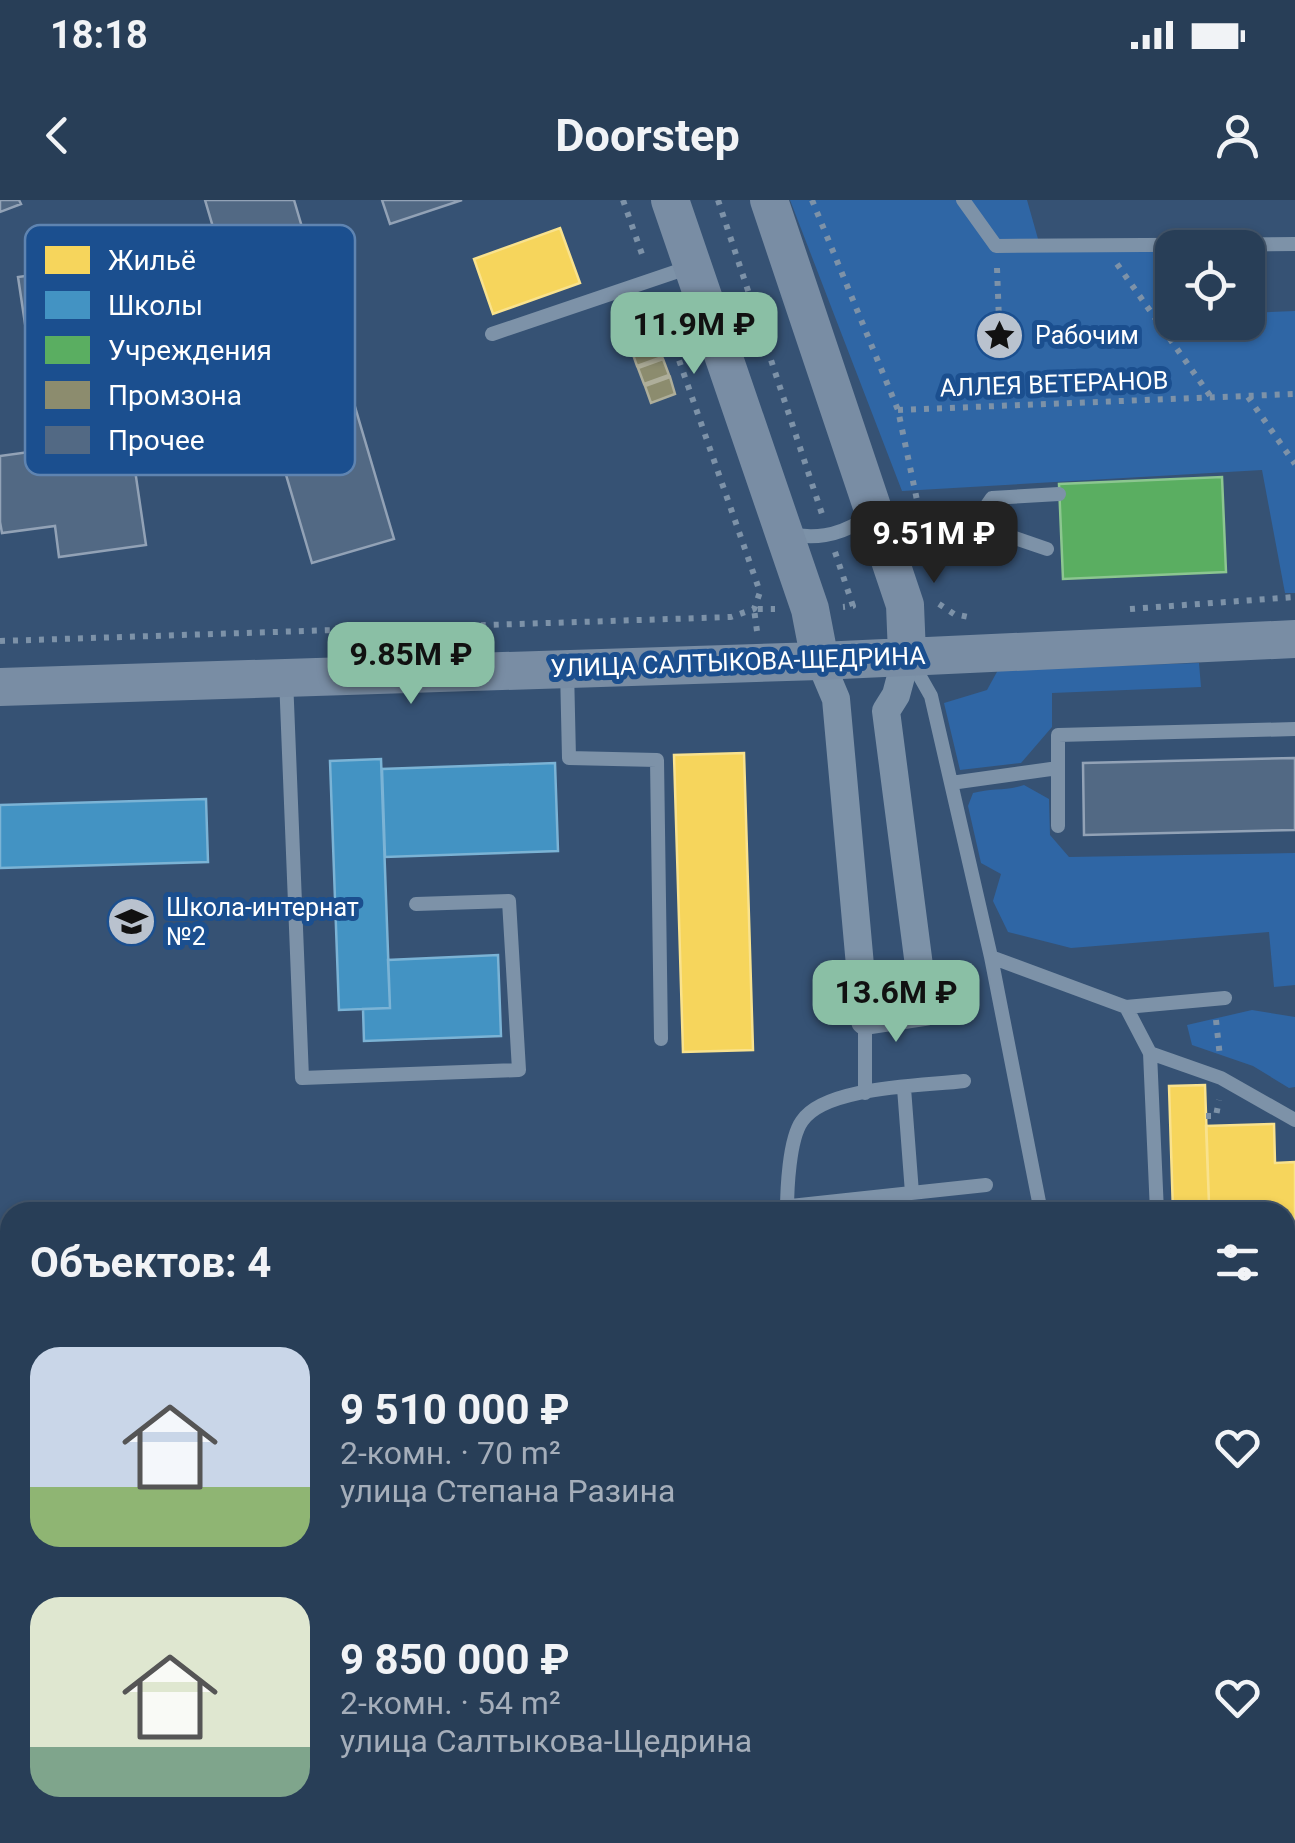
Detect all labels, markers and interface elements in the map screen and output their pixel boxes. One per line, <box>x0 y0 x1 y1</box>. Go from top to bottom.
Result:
text: 18:18 <box>50 13 148 57</box>
icon: back <box>30 108 85 163</box>
icon: person <box>1210 108 1265 163</box>
text: Doorstep <box>555 109 740 162</box>
legend <box>25 225 355 475</box>
map controls <box>1155 230 1265 340</box>
button: locate <box>1155 230 1265 340</box>
text: Жильё <box>108 244 196 277</box>
text: Школы <box>108 289 203 322</box>
pin: 11.9M ₽ <box>602 292 786 377</box>
text: 11.9M ₽ <box>633 305 755 343</box>
place icon: Рабочим <box>974 309 1026 361</box>
place label: Рабочим <box>1035 321 1139 350</box>
text: Учреждения <box>108 334 272 367</box>
street label: АЛЛЕЯ ВЕТЕРАНОВ <box>939 366 1169 402</box>
text: Промзона <box>108 379 242 412</box>
text: Прочее <box>108 424 205 457</box>
pin: 9.51M ₽ <box>842 501 1026 586</box>
text: 9.51M ₽ <box>873 514 995 552</box>
pin: 9.85M ₽ <box>319 622 503 707</box>
text: 9.85M ₽ <box>350 635 472 673</box>
street label: УЛИЦА САЛТЫКОВА-ЩЕДРИНА <box>550 641 926 683</box>
place label: Школа-интернат №2 <box>166 893 359 951</box>
school or university icon: Школа-интернат №2 <box>105 895 157 947</box>
pin: 13.6M ₽ <box>804 960 988 1045</box>
text: 13.6M ₽ <box>835 973 957 1011</box>
icon: filters <box>1210 1235 1265 1290</box>
text: Объектов: 4 <box>30 1238 271 1287</box>
text: 9 510 000 ₽ <box>340 1385 570 1434</box>
icon: home <box>110 1387 230 1507</box>
icon: heart <box>1210 1420 1265 1475</box>
text: 2-комн. · 70 m² <box>340 1434 561 1472</box>
text: улица Степана Разина <box>340 1472 675 1510</box>
text: 9 850 000 ₽ <box>340 1635 570 1684</box>
icon: home <box>110 1637 230 1757</box>
icon: heart <box>1210 1670 1265 1725</box>
text: 2-комн. · 54 m² <box>340 1684 561 1722</box>
text: улица Салтыкова-Щедрина <box>340 1722 752 1760</box>

